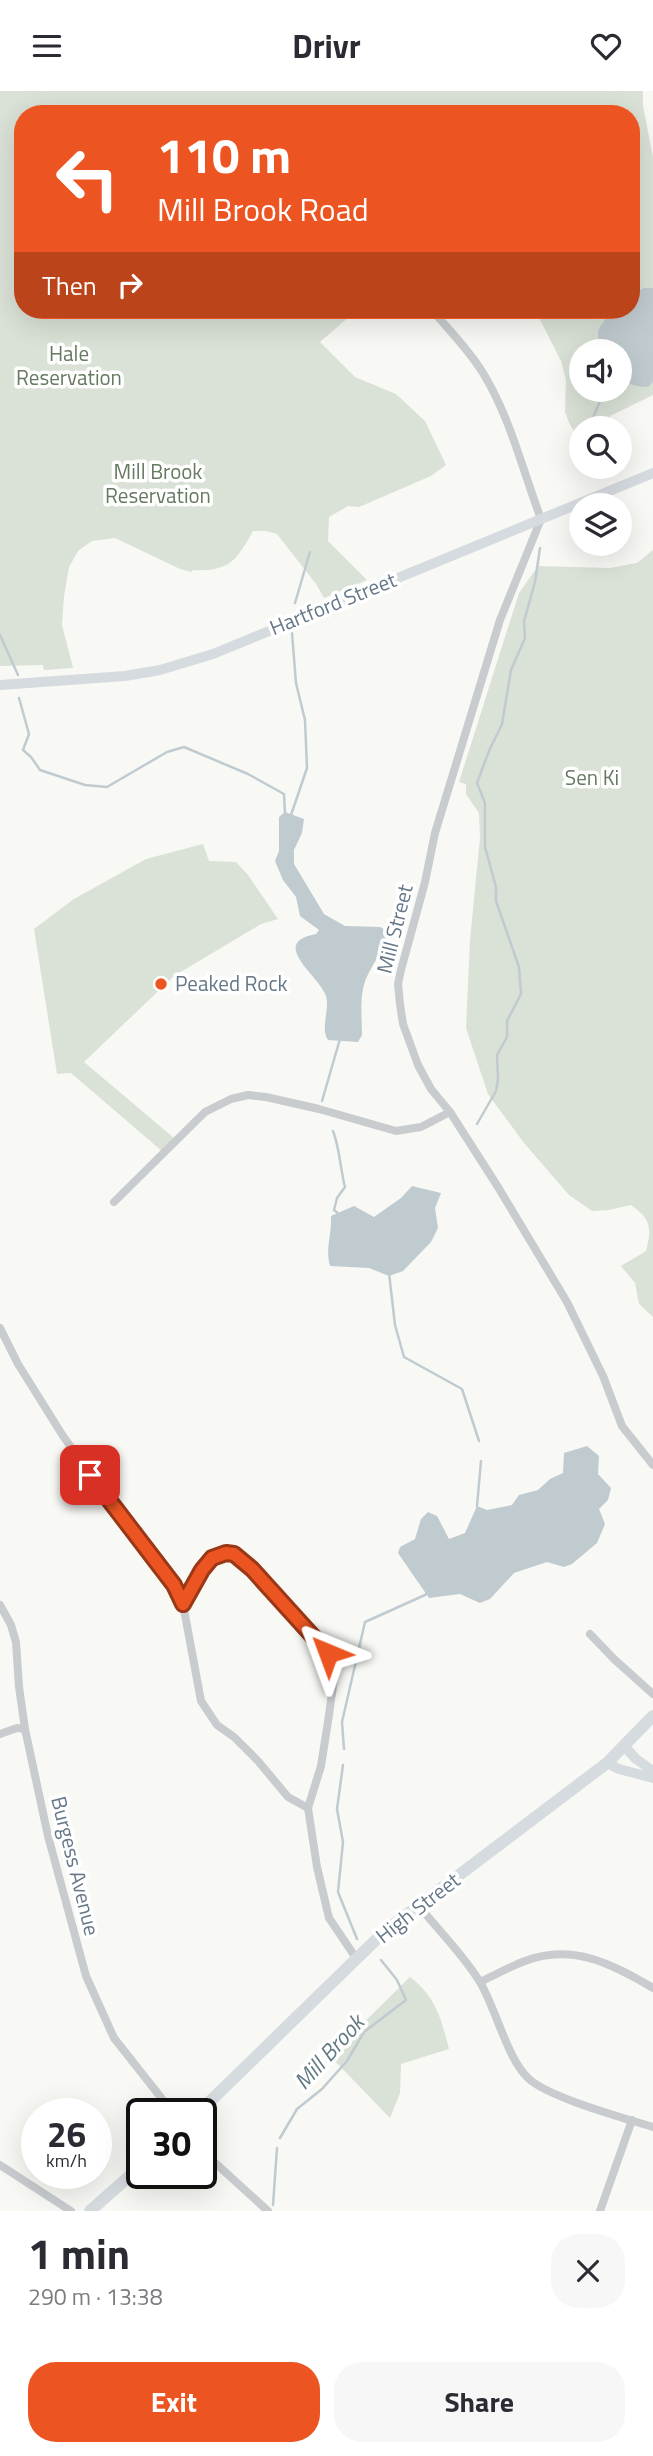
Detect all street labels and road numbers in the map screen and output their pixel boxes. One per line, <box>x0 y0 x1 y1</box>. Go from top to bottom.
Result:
street label: Hartford Street <box>264 563 401 643</box>
street label: Mill Street <box>368 880 421 977</box>
street label: Burgess Avenue <box>43 1793 109 1939</box>
street label: High Street <box>368 1864 467 1950</box>

